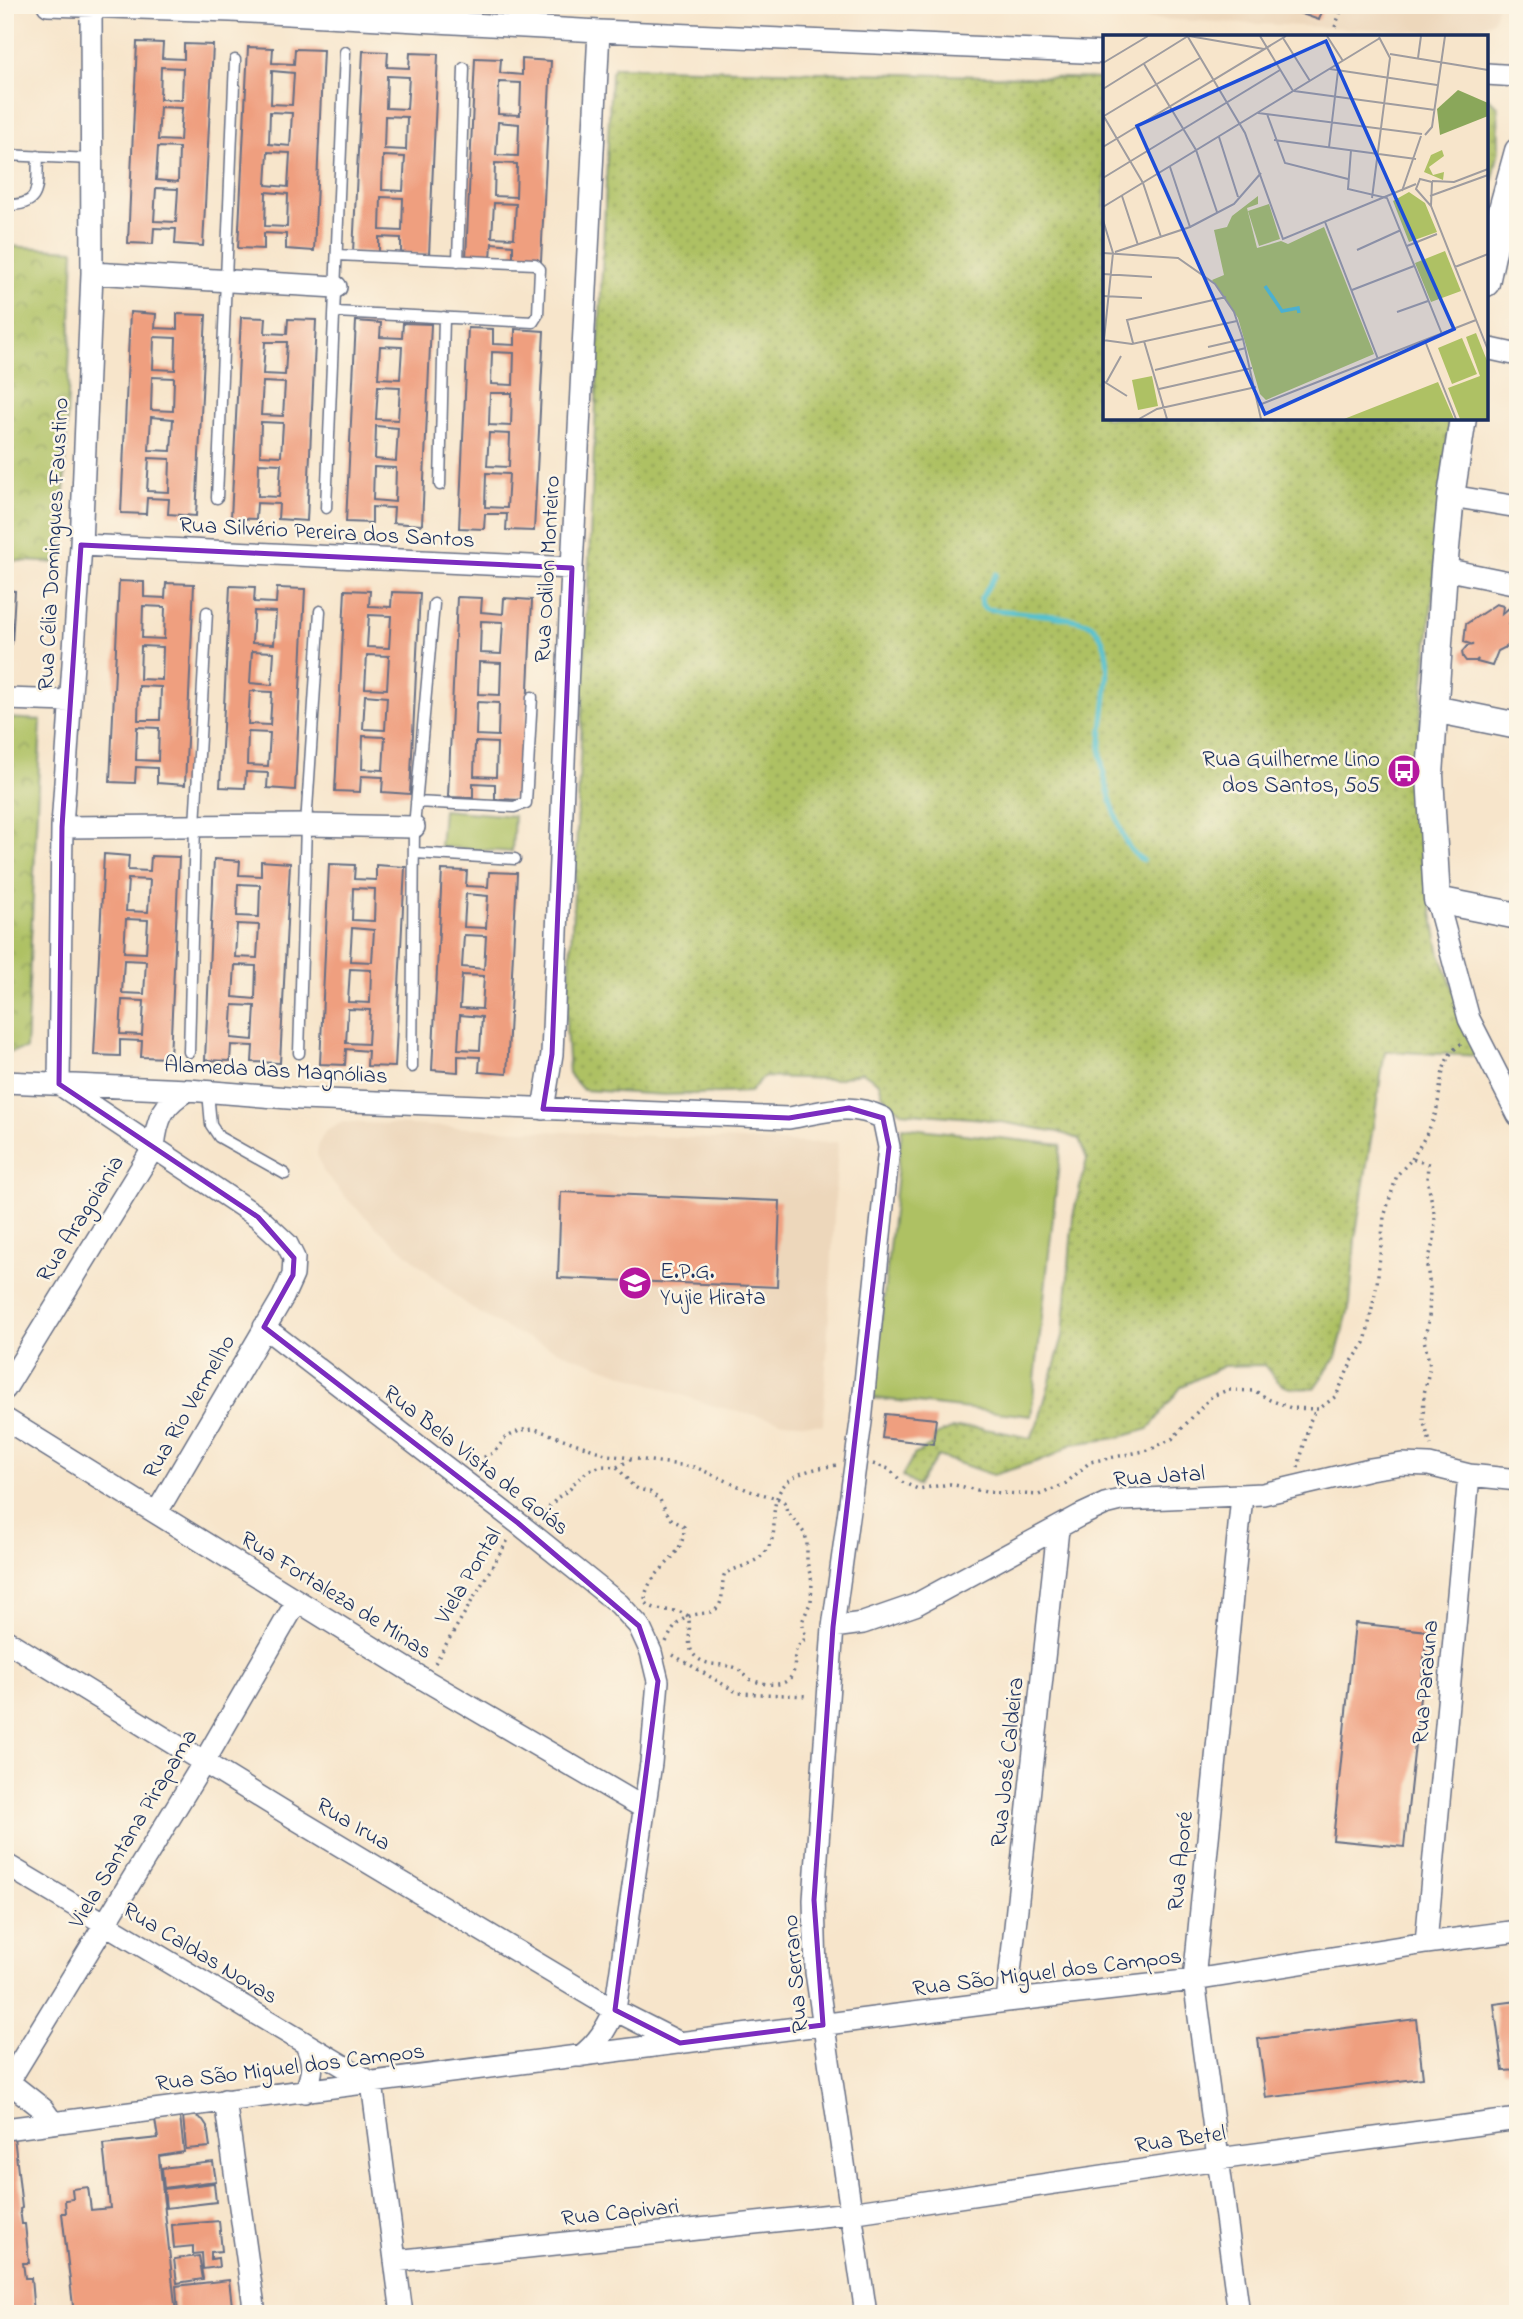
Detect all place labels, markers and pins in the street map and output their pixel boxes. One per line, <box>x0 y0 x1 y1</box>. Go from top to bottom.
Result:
place label: Rua Guilherme Lino dos Santos, 505 <box>1202 744 1380 803</box>
bus stop icon: Rua Guilherme Lino dos Santos, 505 <box>1385 752 1423 790</box>
place label: E.P.G. Yujie Hirata <box>660 1256 766 1315</box>
school or university icon: E.P.G. Yujie Hirata <box>616 1264 654 1302</box>

